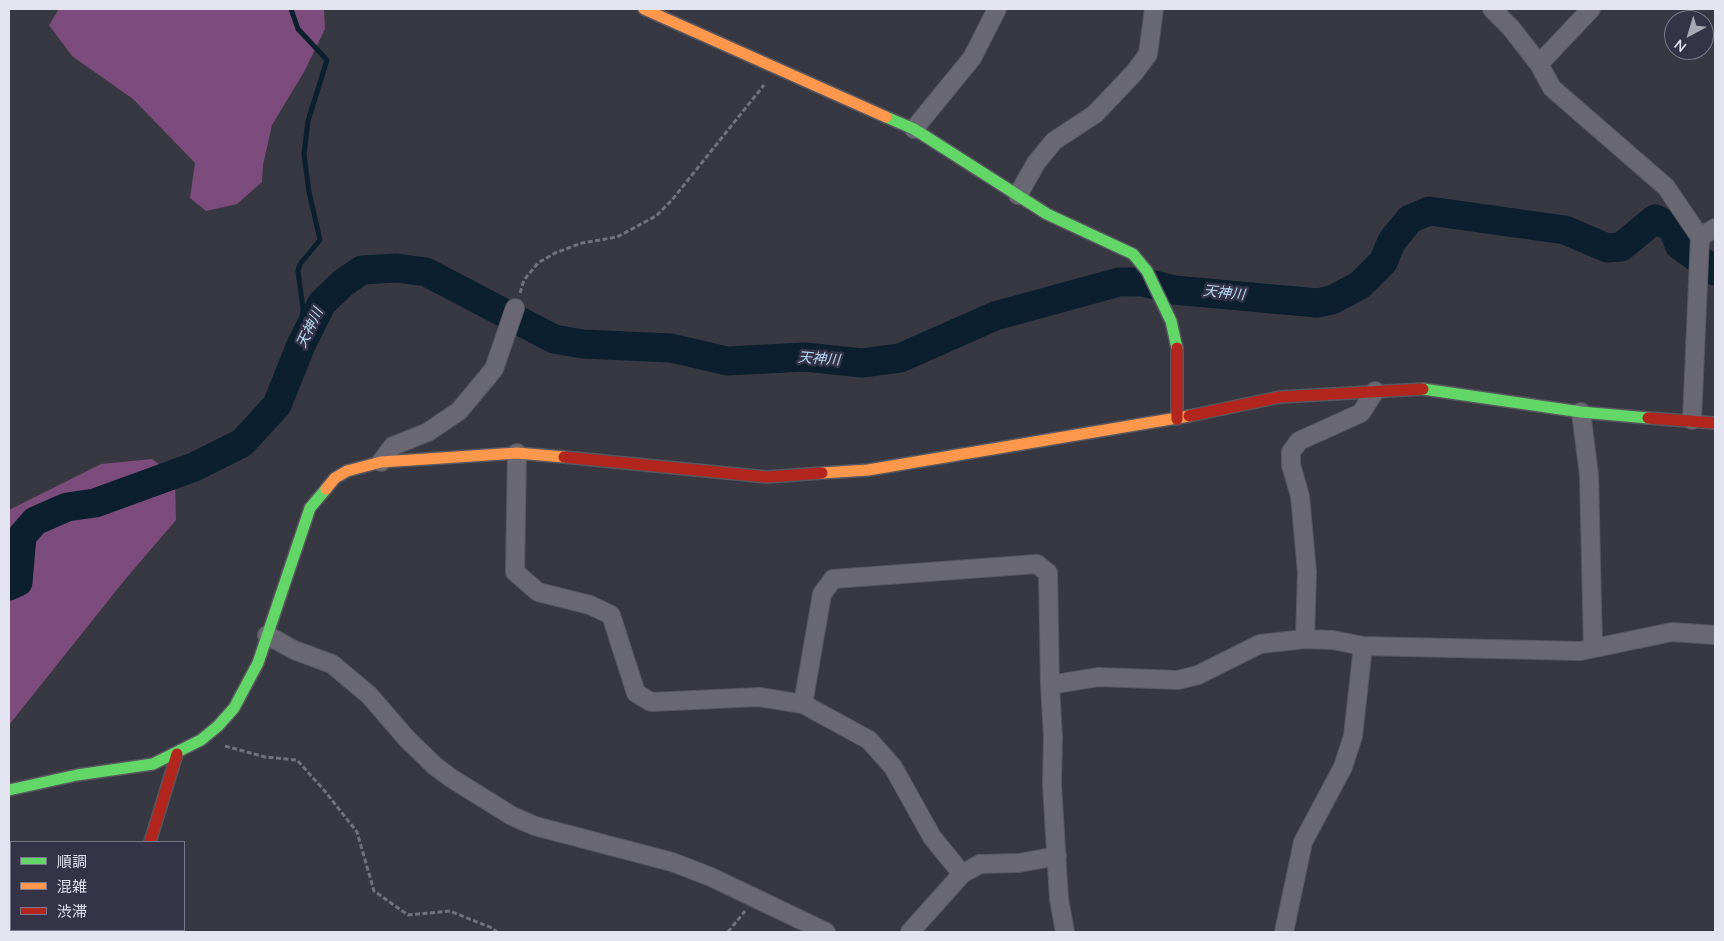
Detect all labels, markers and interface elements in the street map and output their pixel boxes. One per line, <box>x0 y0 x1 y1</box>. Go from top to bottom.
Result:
north arrow <box>1664 10 1714 60</box>
text: N <box>1670 36 1690 56</box>
water label: 天神川 <box>1202 282 1246 304</box>
water label: 天神川 <box>293 305 327 351</box>
water label: 天神川 <box>797 349 841 369</box>
legend <box>10 841 185 931</box>
text: 順調 <box>57 852 87 871</box>
text: 混雑 <box>57 877 87 896</box>
text: 渋滞 <box>57 902 87 921</box>

